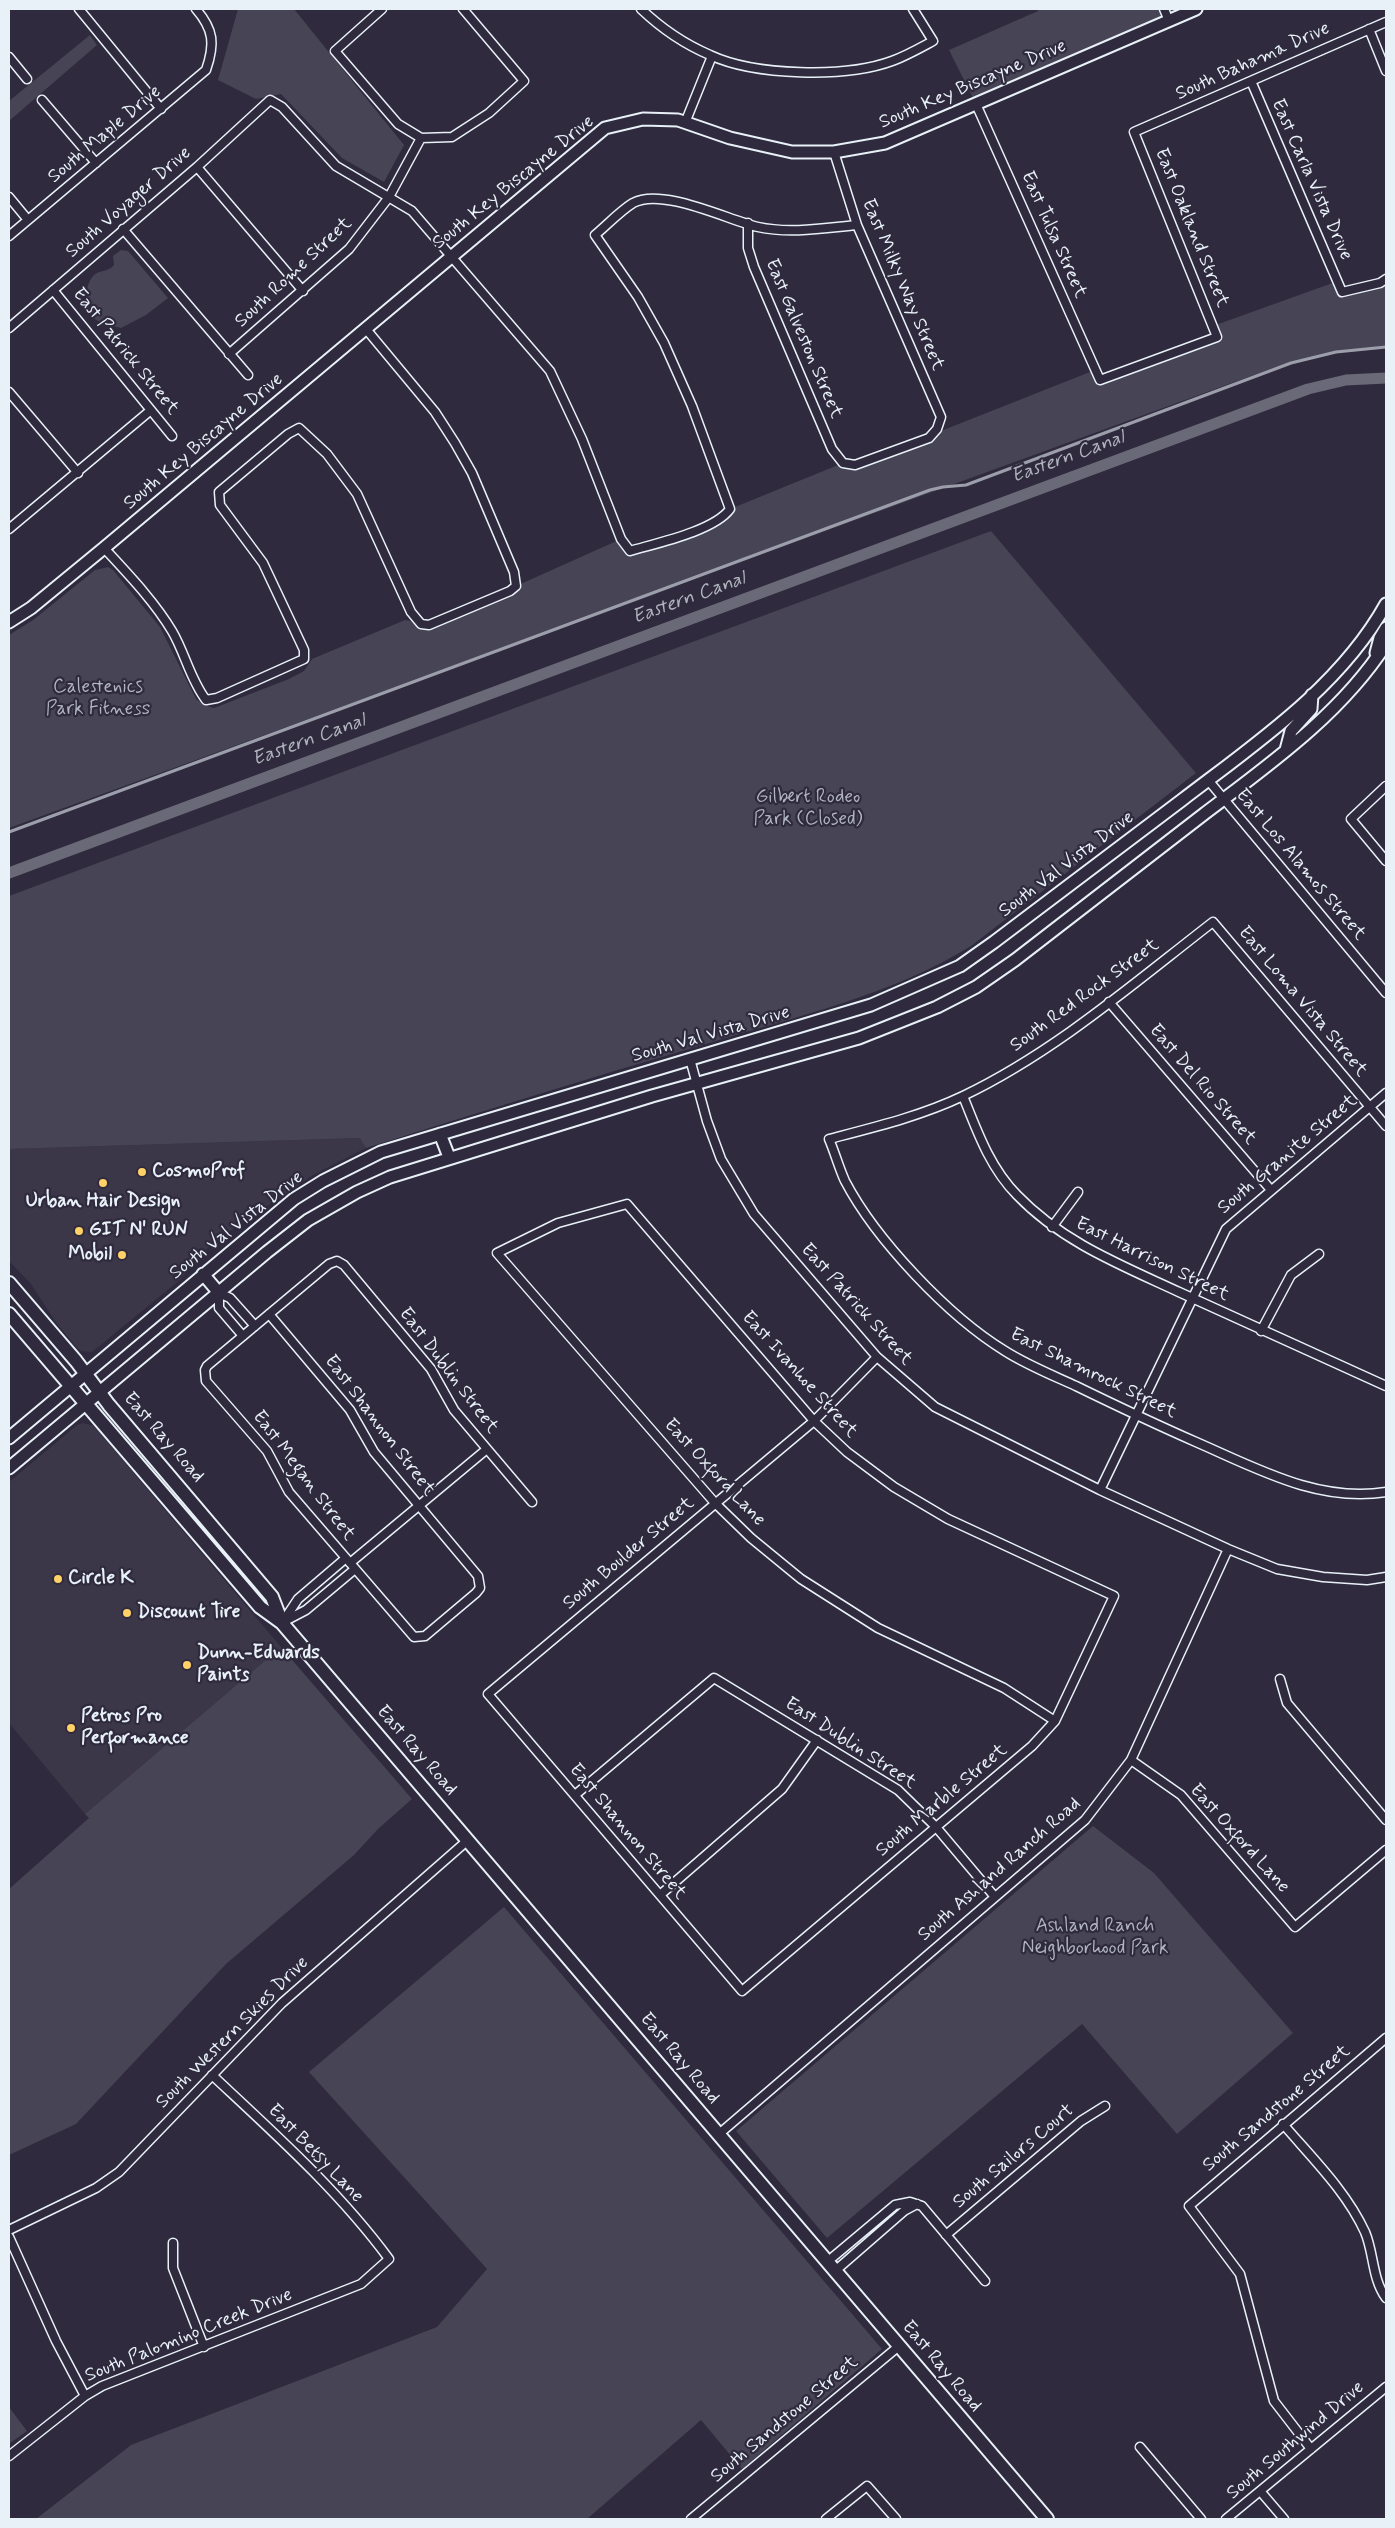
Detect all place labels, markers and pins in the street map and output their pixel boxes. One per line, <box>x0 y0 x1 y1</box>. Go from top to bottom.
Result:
place label: CosmoProf <box>152 1161 245 1183</box>
marker: CosmoProf <box>136 1166 148 1178</box>
marker: Urban Hair Design <box>97 1177 109 1189</box>
place label: Urban Hair Design <box>26 1191 180 1213</box>
place label: GIT N' RUN <box>89 1220 188 1242</box>
marker: GIT N' RUN <box>73 1225 85 1237</box>
place label: Mobil <box>68 1244 112 1266</box>
marker: Mobil <box>116 1249 128 1261</box>
place label: Circle K <box>68 1568 134 1590</box>
marker: Circle K <box>52 1573 64 1585</box>
place label: Discount Tire <box>137 1602 240 1624</box>
marker: Discount Tire <box>121 1607 133 1619</box>
place label: Dunn-Edwards Paints <box>197 1643 320 1687</box>
marker: Dunn-Edwards Paints <box>181 1659 193 1671</box>
place label: Petros Pro Performance <box>81 1706 189 1750</box>
marker: Petros Pro Performance <box>65 1722 77 1734</box>

